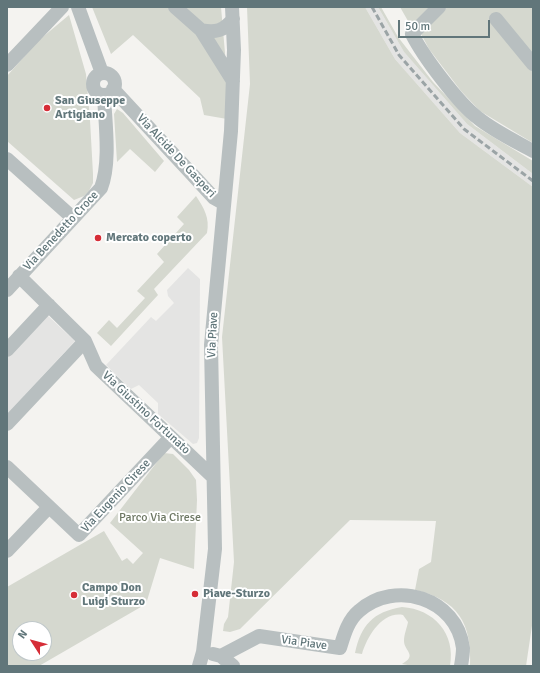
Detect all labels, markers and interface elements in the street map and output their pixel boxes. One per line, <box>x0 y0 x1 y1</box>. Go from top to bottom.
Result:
scale bar <box>400 12 492 38</box>
text: 50 m <box>405 19 430 34</box>
place label: San Giuseppe Artigiano <box>55 94 125 122</box>
marker: San Giuseppe Artigiano <box>42 103 52 113</box>
street label: Via Alcide De Gasperi <box>133 111 219 201</box>
street label: Via Benedetto Croce <box>20 188 102 274</box>
place label: Mercato coperto <box>106 231 192 245</box>
marker: Mercato coperto <box>93 233 103 243</box>
street label: Via Piave <box>205 312 221 358</box>
street label: Via Giustino Fortunato <box>99 369 193 457</box>
street label: Via Eugenio Cirese <box>78 456 154 536</box>
park label: Parco Via Cirese <box>119 511 201 525</box>
place label: Campo Don Luigi Sturzo <box>82 581 145 609</box>
place label: Piave-Sturzo <box>203 587 270 601</box>
marker: Piave-Sturzo <box>190 589 200 599</box>
marker: Campo Don Luigi Sturzo <box>69 590 79 600</box>
north arrow <box>12 621 52 661</box>
text: N <box>15 627 30 641</box>
street label: Via Piave <box>280 633 328 653</box>

